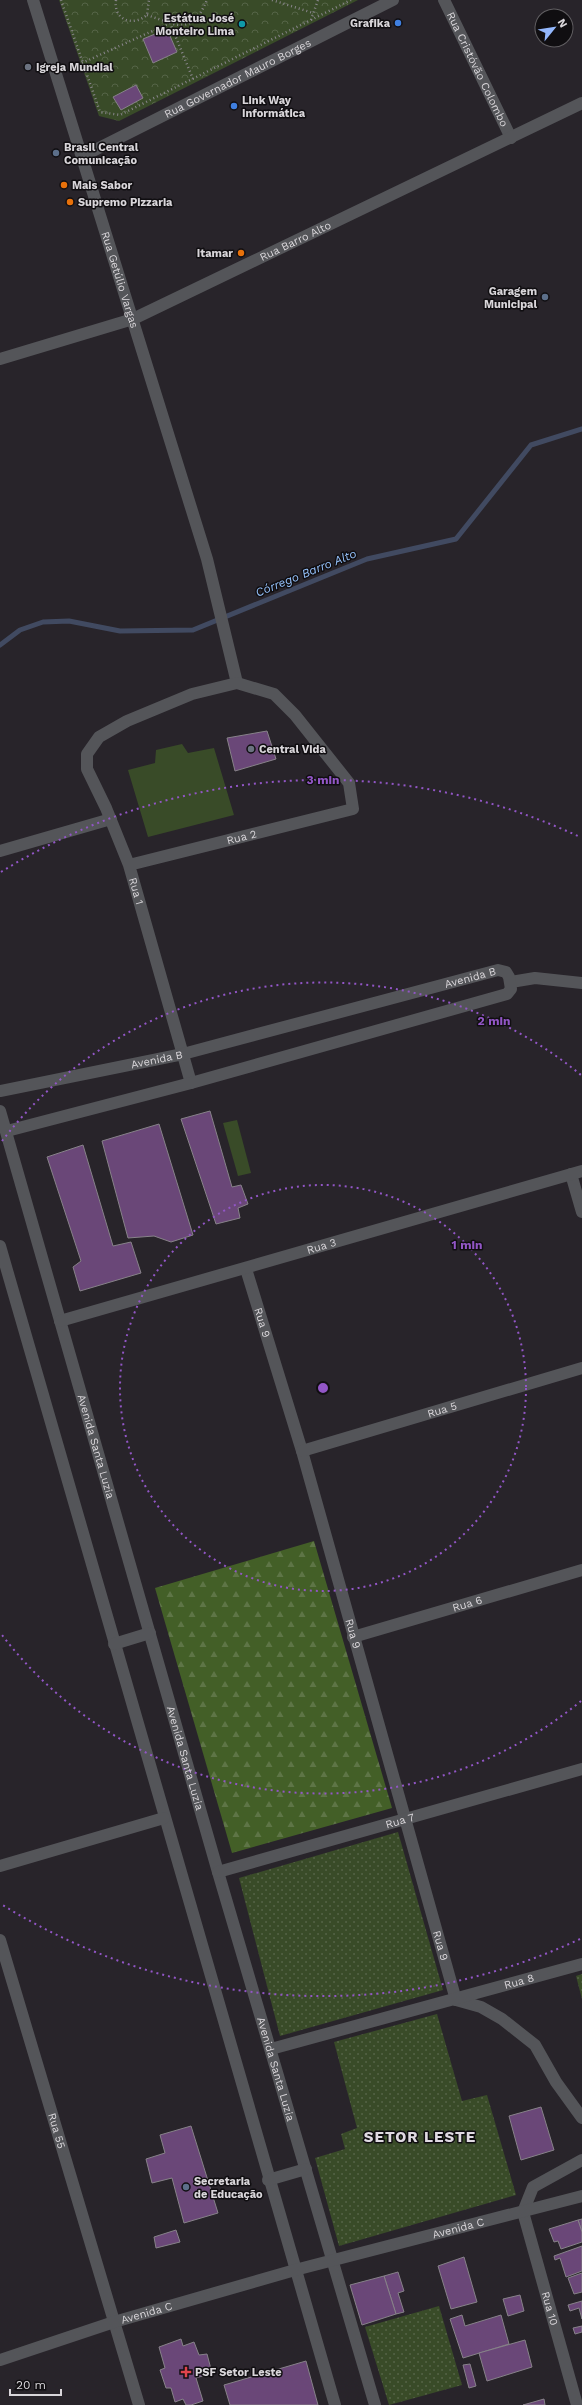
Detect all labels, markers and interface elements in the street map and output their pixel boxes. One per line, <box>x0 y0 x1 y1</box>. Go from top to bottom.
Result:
north arrow <box>534 8 574 48</box>
street label: Rua Cristóvão Colombo <box>444 10 511 129</box>
place label: Estátua José Monteiro Lima <box>155 12 235 38</box>
text: N <box>555 16 570 30</box>
place label: Grafika <box>350 17 391 30</box>
marker: Grafika <box>393 18 403 28</box>
marker: Estátua José Monteiro Lima <box>237 19 247 29</box>
street label: Rua Governador Mauro Borges <box>162 36 313 121</box>
place label: Igreja Mundial <box>36 61 113 74</box>
marker: Igreja Mundial <box>23 62 33 72</box>
place label: Link Way Informática <box>242 94 306 120</box>
marker: Link Way Informática <box>229 101 239 111</box>
place label: Brasil Central Comunicação <box>64 141 139 167</box>
marker: Brasil Central Comunicação <box>51 148 61 158</box>
place label: Mais Sabor <box>72 179 132 192</box>
marker: Mais Sabor <box>59 180 69 190</box>
place label: Supremo Pizzaria <box>78 196 173 209</box>
marker: Supremo Pizzaria <box>65 197 75 207</box>
street label: Rua Barro Alto <box>258 218 333 264</box>
street label: Rua Getúlio Vargas <box>99 230 141 330</box>
place label: Itamar <box>197 247 233 260</box>
marker: Itamar <box>236 248 246 258</box>
place label: Garagem Municipal <box>484 285 537 311</box>
marker: Garagem Municipal <box>540 292 550 302</box>
water label: Córrego Barro Alto <box>253 546 359 600</box>
place label: Central Vida <box>259 743 326 756</box>
marker: Central Vida <box>246 744 256 754</box>
text: 3 min <box>307 773 339 787</box>
street label: Rua 2 <box>225 827 258 847</box>
street label: Rua 1 <box>126 876 146 906</box>
street label: Avenida B <box>443 964 497 990</box>
text: 2 min <box>478 1014 510 1028</box>
street label: Avenida B <box>130 1048 184 1071</box>
street label: Rua 3 <box>305 1235 338 1256</box>
text: 1 min <box>452 1238 482 1252</box>
street label: Rua 9 <box>252 1306 273 1339</box>
centre of rings <box>316 1381 330 1395</box>
street label: Avenida Santa Luzia <box>75 1393 117 1500</box>
street label: Rua 5 <box>426 1399 458 1420</box>
street label: Rua 6 <box>451 1593 484 1614</box>
street label: Rua 9 <box>343 1617 364 1650</box>
street label: Avenida Santa Luzia <box>164 1704 206 1812</box>
street label: Rua 7 <box>384 1810 416 1831</box>
street label: Rua 9 <box>430 1929 451 1962</box>
street label: Rua 8 <box>502 1971 536 1992</box>
street label: Avenida Santa Luzia <box>255 2015 298 2123</box>
street label: Rua 55 <box>46 2111 68 2150</box>
district label: SETOR LESTE <box>364 2128 476 2146</box>
place label: Secretaria de Educação <box>194 2175 263 2201</box>
marker: Secretaria de Educação <box>181 2182 191 2192</box>
street label: Avenida C <box>431 2215 486 2241</box>
street label: Rua 10 <box>539 2290 561 2327</box>
street label: Avenida C <box>119 2299 174 2326</box>
marker: PSF Setor Leste <box>180 2366 192 2378</box>
place label: PSF Setor Leste <box>195 2366 282 2379</box>
scale bar <box>10 2371 61 2397</box>
text: 20 m <box>16 2378 46 2392</box>

